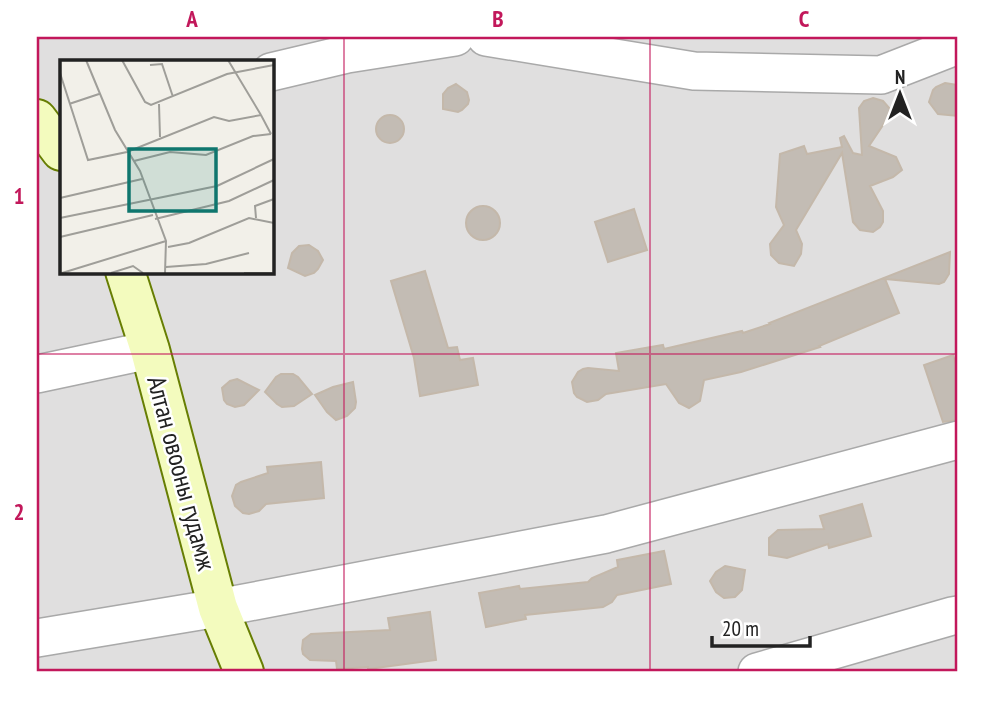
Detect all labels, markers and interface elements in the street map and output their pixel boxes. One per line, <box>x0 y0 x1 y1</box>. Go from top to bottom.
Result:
text: A <box>185 4 198 33</box>
text: B <box>492 4 504 33</box>
text: C <box>799 4 810 33</box>
inset map <box>60 60 273 273</box>
north arrow <box>866 60 936 130</box>
text: N <box>895 65 905 89</box>
text: 1 <box>14 181 25 210</box>
street label: Алтан овооны гудамж <box>140 372 224 574</box>
text: 2 <box>14 497 25 526</box>
scale bar <box>712 604 810 648</box>
text: 20 m <box>722 615 759 642</box>

